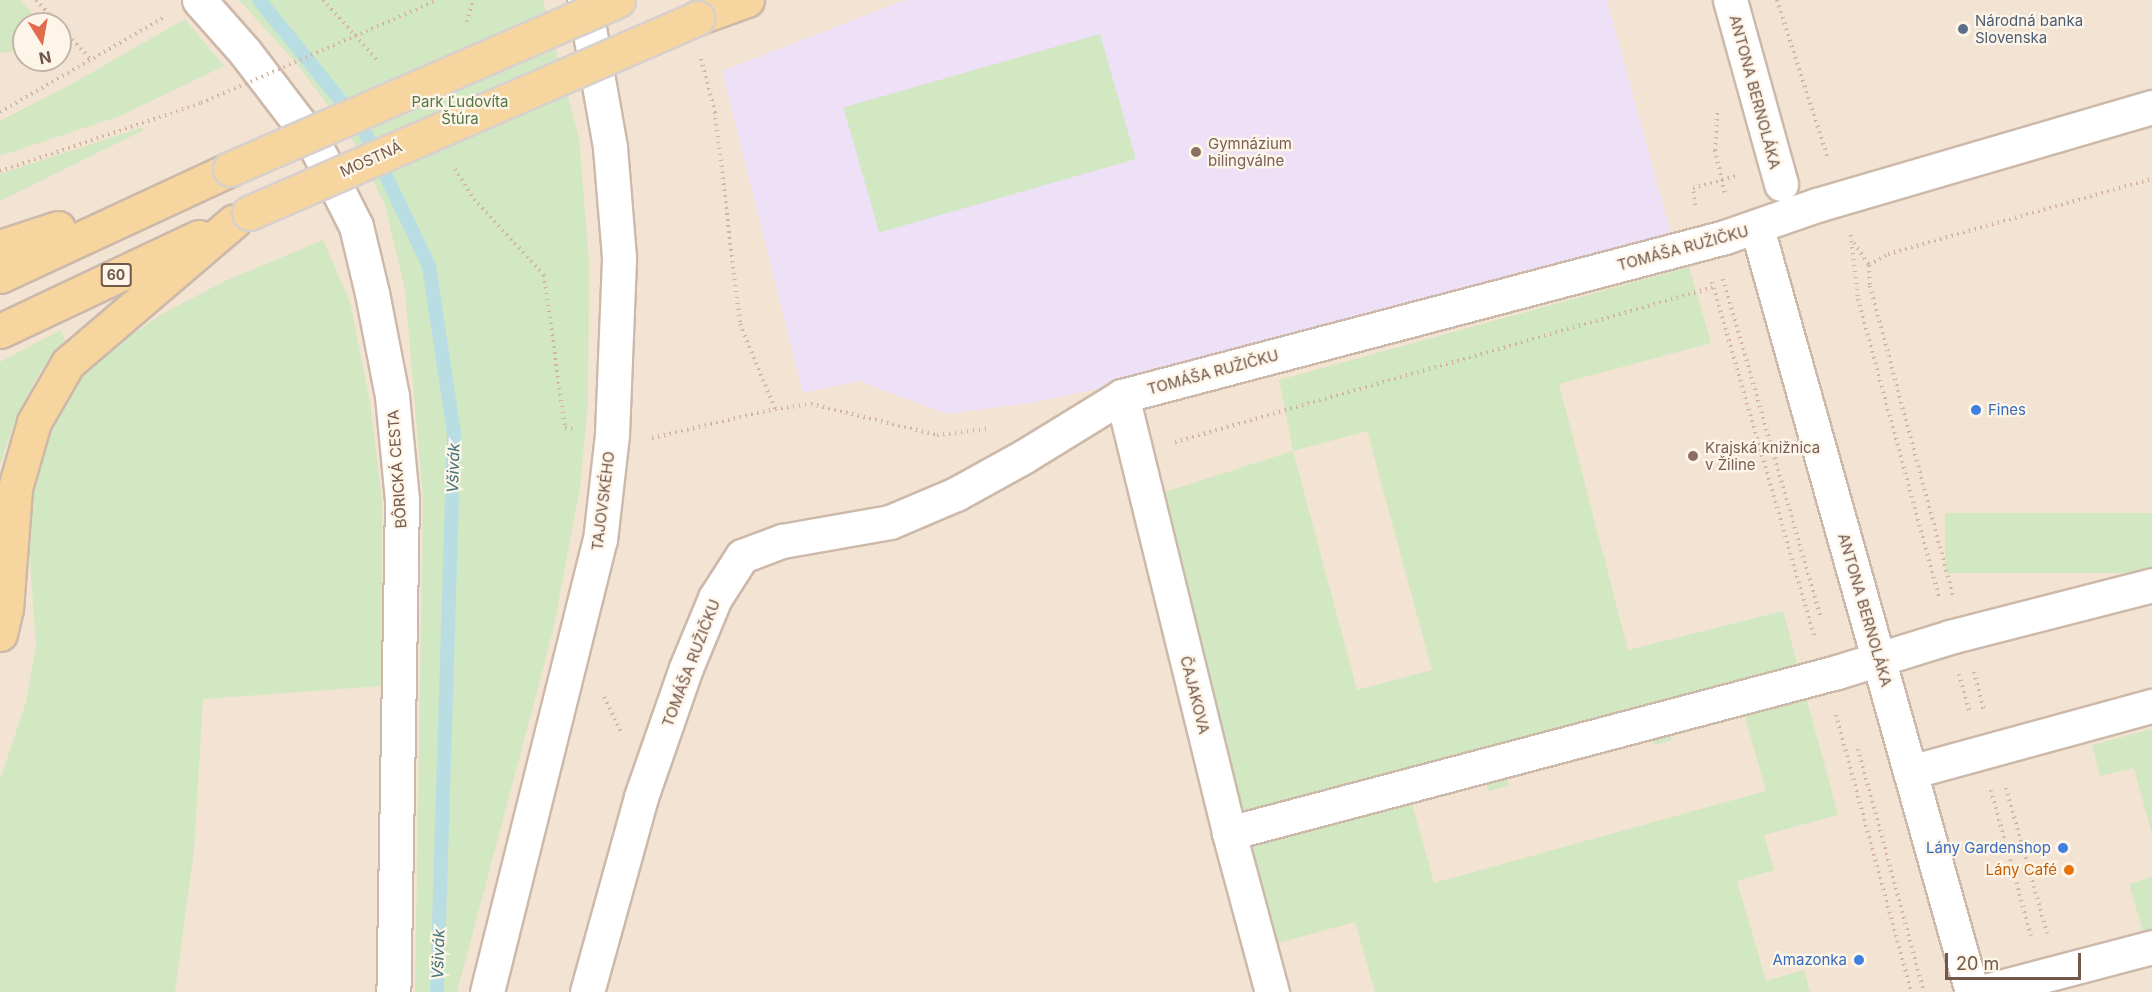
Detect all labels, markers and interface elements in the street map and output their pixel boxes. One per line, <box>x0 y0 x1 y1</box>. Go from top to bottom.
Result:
place label: Národná banka Slovenska <box>1975 11 2083 46</box>
north arrow <box>12 12 72 72</box>
street label: ANTONA BERNOLÁKA <box>1726 13 1784 171</box>
marker: Národná banka Slovenska <box>1956 22 1970 36</box>
text: N <box>37 47 53 69</box>
park label: Park Ľudovíta Štúra <box>411 92 509 127</box>
place label: Gymnázium bilingválne <box>1208 134 1292 169</box>
street label: MOSTNÁ <box>337 137 405 181</box>
marker: Gymnázium bilingválne <box>1189 145 1203 159</box>
street label: TOMÁŠA RUŽIČKU <box>1615 222 1751 274</box>
road number: 60 <box>100 264 132 286</box>
street label: TOMÁŠA RUŽIČKU <box>1145 346 1281 398</box>
place label: Fines <box>1988 401 2026 419</box>
marker: Fines <box>1969 403 1983 417</box>
street label: BÔRICKÁ CESTA <box>384 409 410 529</box>
place label: Krajská knižnica v Žiline <box>1705 438 1820 473</box>
water label: Všivák <box>443 443 463 493</box>
marker: Krajská knižnica v Žiline <box>1686 449 1700 463</box>
street label: TAJOVSKÉHO <box>588 450 618 552</box>
street label: ANTONA BERNOLÁKA <box>1834 531 1896 689</box>
street label: TOMÁŠA RUŽIČKU <box>658 597 724 729</box>
street label: ČAJAKOVA <box>1177 654 1213 736</box>
place label: Lány Gardenshop <box>1926 839 2051 857</box>
marker: Lány Gardenshop <box>2056 841 2070 855</box>
place label: Lány Café <box>1986 861 2057 879</box>
marker: Lány Café <box>2062 863 2076 877</box>
water label: Všivák <box>428 929 448 979</box>
scale bar <box>1948 941 2084 979</box>
place label: Amazonka <box>1773 951 1847 969</box>
marker: Amazonka <box>1852 953 1866 967</box>
text: 20 m <box>1956 953 1999 974</box>

